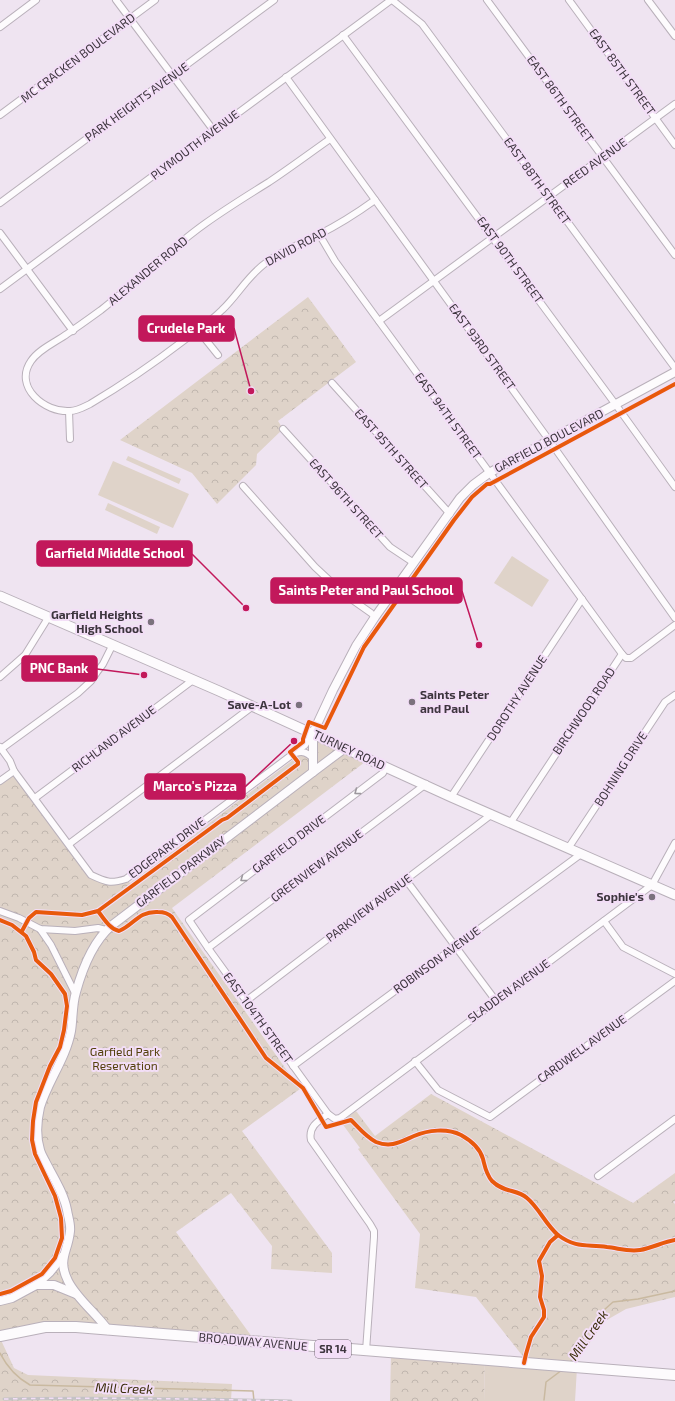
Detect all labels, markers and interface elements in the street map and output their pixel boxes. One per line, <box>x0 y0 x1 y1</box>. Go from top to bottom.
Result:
street label: MC CRACKEN BOULEVARD <box>17 10 137 105</box>
street label: EAST 85TH STREET <box>587 26 659 117</box>
street label: EAST 86TH STREET <box>525 52 597 144</box>
street label: PARK HEIGHTS AVENUE <box>82 59 191 144</box>
street label: PLYMOUTH AVENUE <box>147 106 242 182</box>
street label: EAST 88TH STREET <box>502 134 574 227</box>
street label: REED AVENUE <box>560 134 629 190</box>
street label: EAST 90TH STREET <box>475 213 547 305</box>
street label: DAVID ROAD <box>263 224 328 268</box>
street label: ALEXANDER ROAD <box>105 233 190 307</box>
street label: EAST 93RD STREET <box>447 300 519 392</box>
callout: Crudele Park <box>139 316 234 341</box>
text: Crudele Park <box>147 320 226 336</box>
street label: EAST 94TH STREET <box>413 369 485 461</box>
street label: EAST 95TH STREET <box>352 405 431 491</box>
street label: GARFIELD BOULEVARD <box>492 405 606 475</box>
street label: EAST 96TH STREET <box>307 455 386 541</box>
callout: Garfield Middle School <box>37 541 192 566</box>
text: Garfield Middle School <box>45 545 185 561</box>
callout: Saints Peter and Paul School <box>271 578 462 603</box>
text: Saints Peter and Paul School <box>279 582 454 598</box>
place label: Garfield Heights High School <box>51 607 143 635</box>
marker: Garfield Heights High School <box>146 617 156 627</box>
street label: DOROTHY AVENUE <box>483 652 549 743</box>
callout: PNC Bank <box>22 656 97 681</box>
text: PNC Bank <box>30 660 89 676</box>
street label: BIRCHWOOD ROAD <box>549 664 617 757</box>
place label: Saints Peter and Paul <box>420 687 489 715</box>
place label: Save-A-Lot <box>228 697 291 711</box>
marker: Saints Peter and Paul <box>407 697 417 707</box>
marker: Save-A-Lot <box>294 700 304 710</box>
street label: RICHLAND AVENUE <box>68 702 159 775</box>
street label: TURNEY ROAD <box>311 726 388 772</box>
street label: BOHNING DRIVE <box>591 728 650 808</box>
callout: Marco's Pizza <box>145 774 245 799</box>
text: Marco's Pizza <box>153 778 237 794</box>
one-way arrow <box>355 788 362 795</box>
street label: GARFIELD DRIVE <box>249 811 328 875</box>
street label: EDGEPARK DRIVE <box>125 814 208 881</box>
street label: GREENVIEW AVENUE <box>268 826 365 904</box>
street label: GARFIELD PARKWAY <box>133 833 228 910</box>
street label: PARKVIEW AVENUE <box>323 870 414 944</box>
one-way arrow <box>240 875 247 882</box>
place label: Sophie's <box>597 889 644 903</box>
marker: Sophie's <box>647 892 657 902</box>
street label: ROBINSON AVENUE <box>390 923 483 996</box>
street label: SLADDEN AVENUE <box>465 956 552 1025</box>
street label: EAST 104TH STREET <box>221 969 296 1066</box>
street label: CARDWELL AVENUE <box>534 1011 629 1085</box>
park label: Garfield Park Reservation <box>90 1044 160 1072</box>
water label: Mill Creek <box>565 1307 611 1363</box>
street label: BROADWAY AVENUE <box>198 1329 308 1353</box>
road number: SR 14 <box>315 1340 351 1358</box>
water label: Mill Creek <box>95 1379 153 1397</box>

